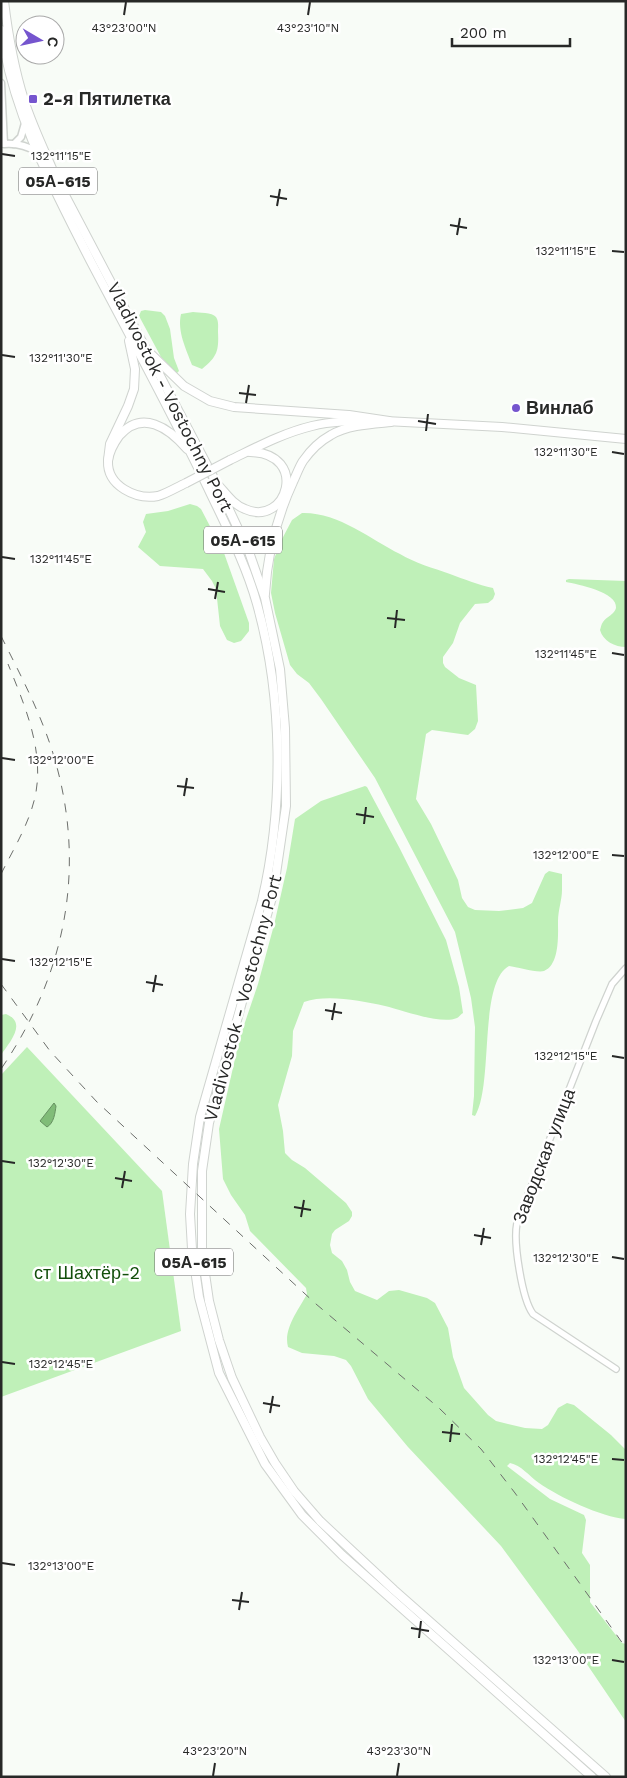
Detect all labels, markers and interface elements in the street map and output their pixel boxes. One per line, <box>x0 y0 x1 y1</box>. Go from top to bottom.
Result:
north arrow <box>15 15 65 65</box>
scale bar <box>452 15 570 47</box>
text: 43°23'00"N <box>91 21 157 35</box>
text: 43°23'10"N <box>277 21 339 35</box>
text: 200 m <box>460 24 507 42</box>
text: С <box>44 36 62 48</box>
place label: 2-я Пятилетка <box>43 88 172 109</box>
marker: 2-я Пятилетка <box>27 93 39 105</box>
text: 132°11'15"E <box>31 149 92 163</box>
road number: 05А-615 <box>19 168 97 195</box>
text: 132°11'15"E <box>536 244 597 258</box>
street label: Vladivostok - Vostochny Port <box>103 279 238 515</box>
text: 132°11'30"E <box>29 351 93 365</box>
place label: Винлаб <box>526 397 594 418</box>
marker: Винлаб <box>510 402 522 414</box>
text: 132°11'30"E <box>534 445 598 459</box>
road number: 05А-615 <box>204 526 282 554</box>
text: 132°11'45"E <box>30 552 92 566</box>
text: 132°11'45"E <box>535 647 597 661</box>
text: 132°12'00"E <box>28 753 94 767</box>
text: 132°12'00"E <box>533 848 599 862</box>
street label: Vladivostok - Vostochny Port <box>199 872 286 1124</box>
text: 132°12'15"E <box>30 955 93 969</box>
text: 132°12'15"E <box>535 1049 598 1063</box>
street label: Заводская улица <box>508 1084 579 1226</box>
text: 132°12'30"E <box>28 1156 94 1170</box>
road number: 05А-615 <box>155 1248 233 1276</box>
text: 132°12'30"E <box>533 1251 599 1265</box>
park label: ст Шахтёр-2 <box>34 1262 140 1283</box>
text: 132°12'45"E <box>29 1357 94 1371</box>
text: 132°12'45"E <box>534 1452 599 1466</box>
text: 132°13'00"E <box>28 1559 94 1573</box>
text: 132°13'00"E <box>533 1653 599 1667</box>
text: 43°23'20"N <box>183 1744 247 1758</box>
text: 43°23'30"N <box>367 1744 431 1758</box>

